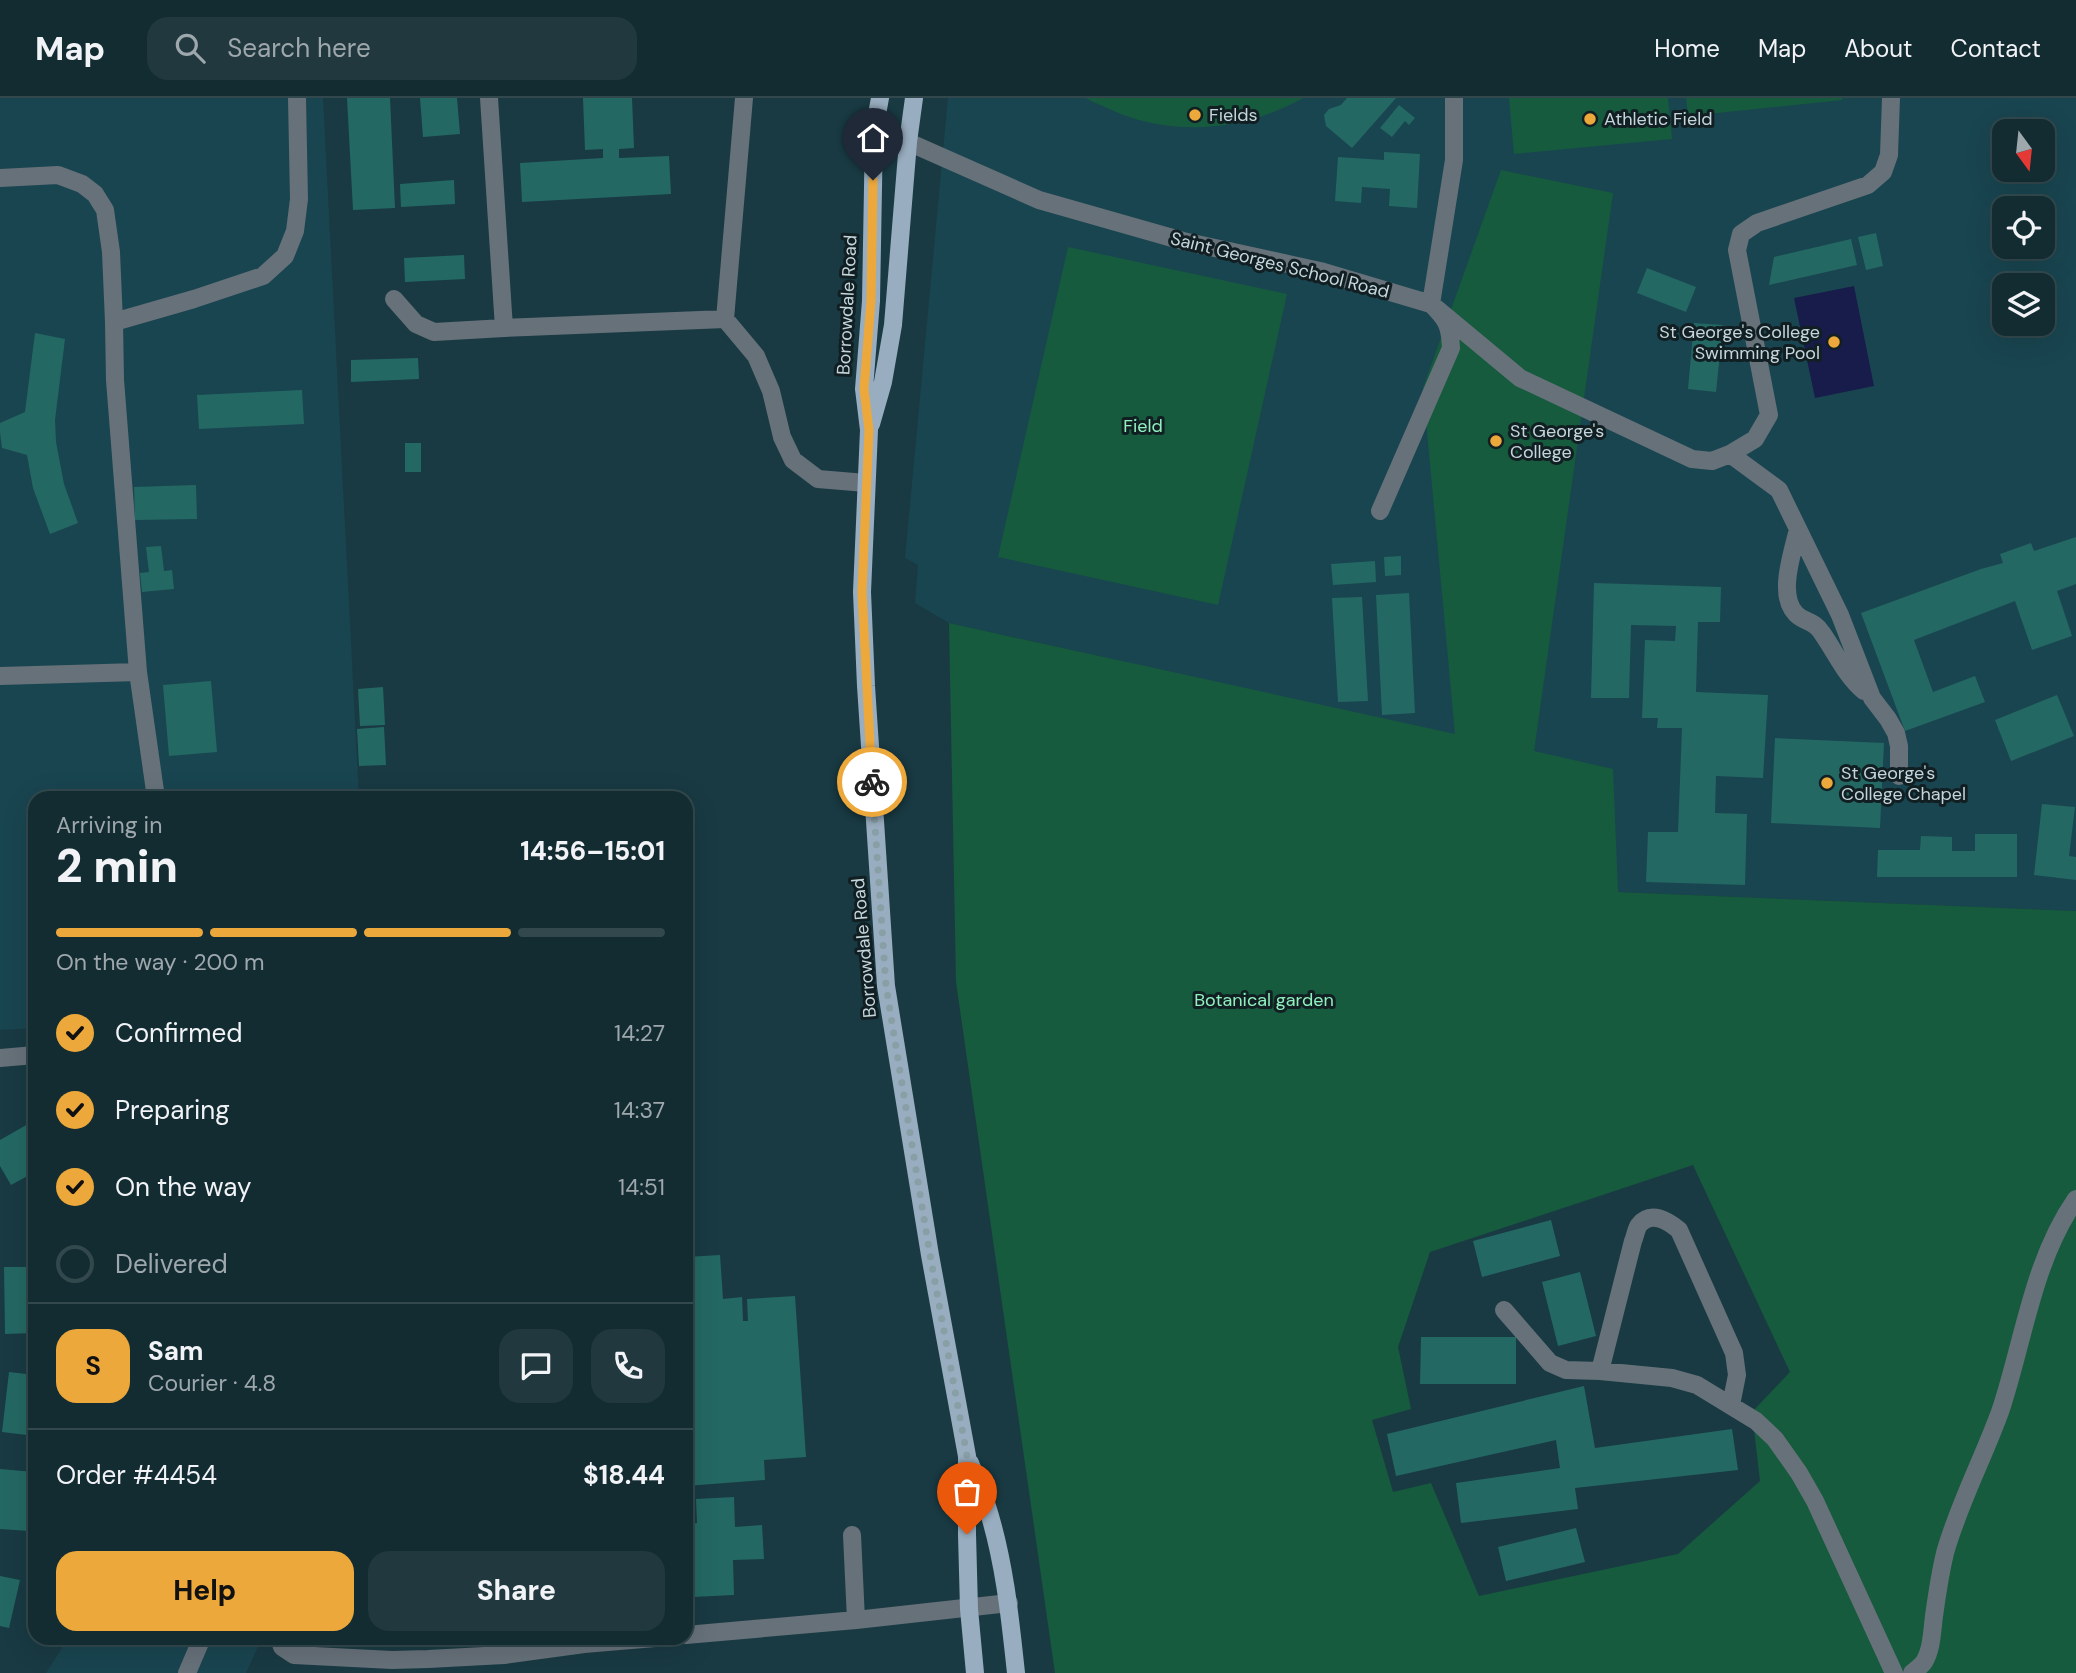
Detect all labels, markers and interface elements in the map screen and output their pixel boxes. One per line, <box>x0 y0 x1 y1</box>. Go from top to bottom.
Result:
search box <box>147 17 637 80</box>
text: Map <box>35 27 105 70</box>
icon: search <box>171 29 209 67</box>
text: Search here <box>227 31 371 65</box>
text: Home <box>1654 33 1720 64</box>
text: Map <box>1758 33 1806 64</box>
text: About <box>1844 33 1913 64</box>
text: Contact <box>1951 33 2041 64</box>
place label: Fields <box>1209 103 1258 127</box>
marker: Fields <box>1187 107 1203 123</box>
place label: Athletic Field <box>1604 107 1712 131</box>
pin <box>843 108 903 180</box>
marker: Athletic Field <box>1582 111 1598 127</box>
icon: home <box>854 119 892 157</box>
north arrow <box>1992 119 2054 182</box>
map controls <box>1992 119 2055 336</box>
button: locate <box>1992 196 2055 259</box>
street label: Saint Georges School Road <box>1168 226 1392 304</box>
street label: Borrowdale Road <box>831 234 863 376</box>
button: layers <box>1992 273 2055 336</box>
place label: St George's College Swimming Pool <box>1659 320 1820 365</box>
marker: St George's College Swimming Pool <box>1826 334 1842 350</box>
park label: Field <box>1123 414 1163 438</box>
place label: St George's College <box>1510 419 1604 464</box>
marker: St George's College <box>1488 433 1504 449</box>
courier <box>837 747 907 817</box>
place label: St George's College Chapel <box>1841 761 1966 806</box>
icon: bike <box>853 763 891 801</box>
marker: St George's College Chapel <box>1819 775 1835 791</box>
text: Arriving in <box>56 810 162 840</box>
text: 14:56–15:01 <box>520 834 665 868</box>
text: 2 min <box>56 836 178 896</box>
street label: Borrowdale Road <box>846 877 882 1019</box>
text: On the way · 200 m <box>56 947 265 977</box>
park label: Botanical garden <box>1194 988 1334 1012</box>
icon: check <box>56 1014 94 1052</box>
text: Confirmed <box>115 1016 242 1050</box>
text: 14:27 <box>614 1018 665 1048</box>
icon: check <box>56 1091 94 1129</box>
text: Preparing <box>115 1093 230 1127</box>
text: 14:37 <box>614 1095 665 1125</box>
icon: check <box>56 1168 94 1206</box>
text: On the way <box>115 1170 251 1204</box>
text: 14:51 <box>618 1172 665 1202</box>
text: Delivered <box>115 1247 228 1281</box>
button: chat <box>499 1329 573 1403</box>
button: phone <box>591 1329 665 1403</box>
text: Sam <box>148 1334 203 1368</box>
text: S <box>85 1349 101 1383</box>
text: Courier · 4.8 <box>148 1368 276 1398</box>
text: Order #4454 <box>56 1458 217 1492</box>
text: $18.44 <box>583 1458 665 1492</box>
pin <box>937 1462 997 1534</box>
icon: bag <box>948 1473 986 1511</box>
button: Help <box>56 1551 354 1631</box>
button: Share <box>368 1551 665 1631</box>

